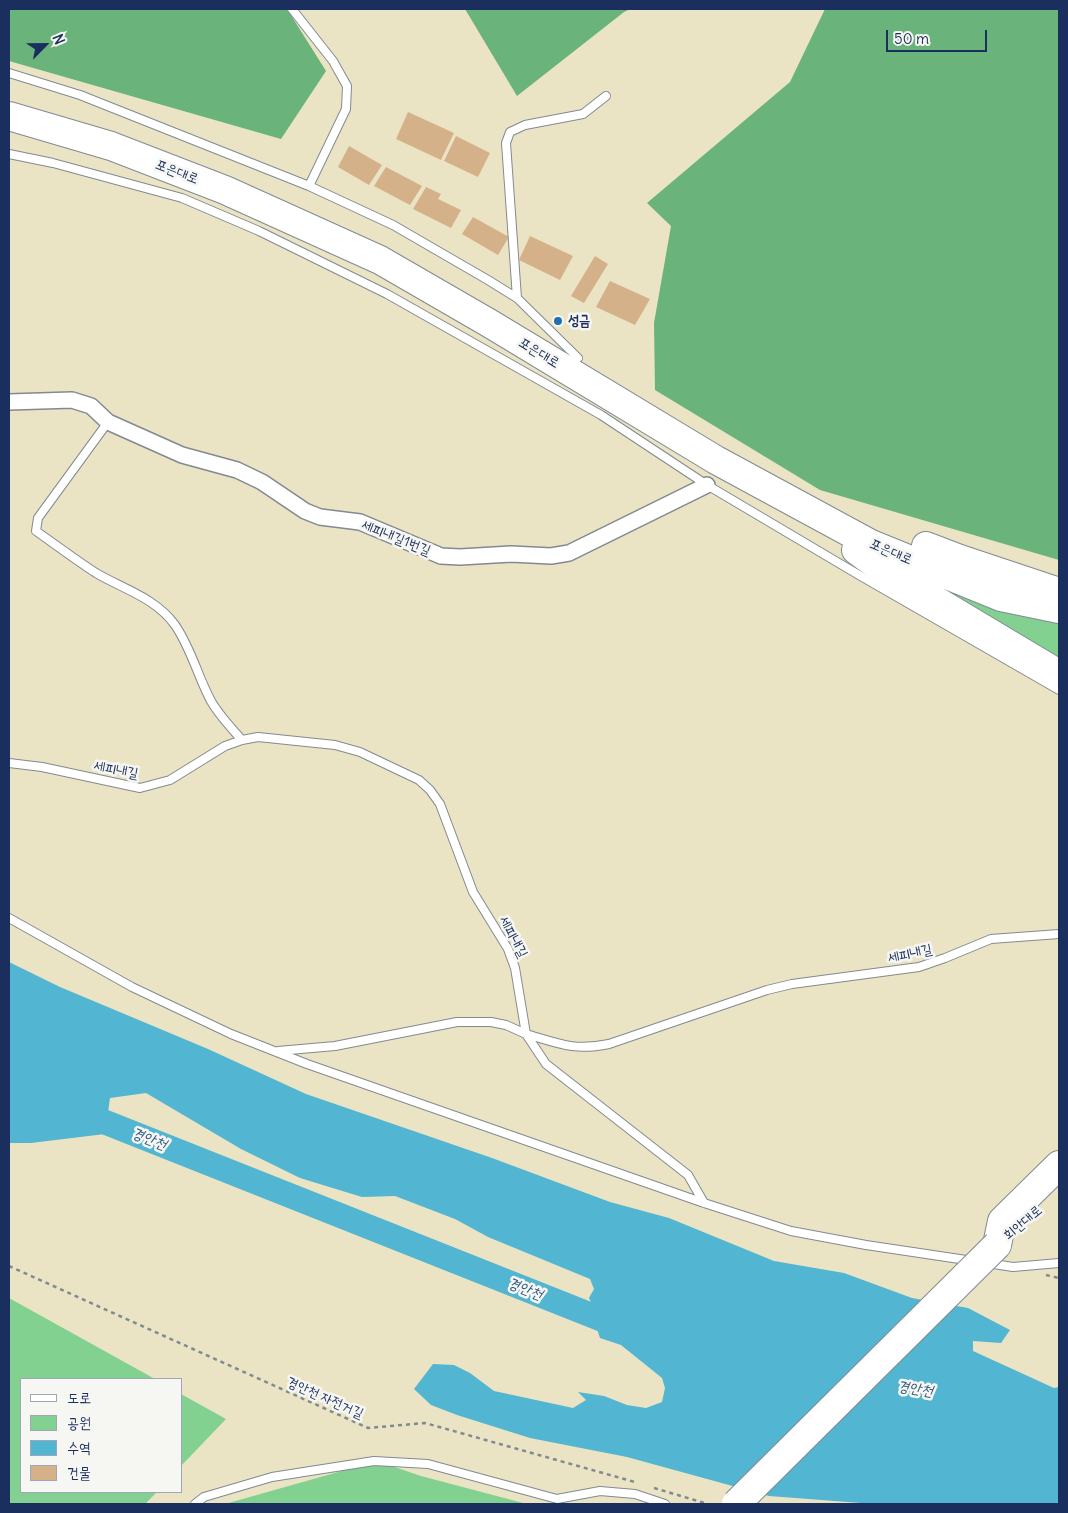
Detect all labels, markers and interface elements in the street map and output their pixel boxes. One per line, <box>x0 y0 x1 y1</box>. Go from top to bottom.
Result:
north arrow <box>20 20 70 70</box>
scale bar <box>888 20 989 52</box>
text: 50 m <box>894 29 929 48</box>
text: N <box>49 31 69 47</box>
street label: 포은대로 <box>153 156 201 188</box>
place label: 성금 <box>568 313 591 329</box>
marker: 성금 <box>552 315 564 327</box>
street label: 포은대로 <box>515 334 563 372</box>
street label: 세피내길1번길 <box>359 517 433 559</box>
street label: 포은대로 <box>867 535 915 569</box>
street label: 세피내길 <box>92 757 140 783</box>
street label: 세피내길 <box>495 913 531 961</box>
street label: 세피내길 <box>886 941 934 967</box>
water label: 경안천 <box>129 1124 169 1154</box>
street label: 회안대로 <box>1000 1202 1046 1244</box>
water label: 경안천 <box>505 1274 545 1304</box>
street label: 경안천 자전거길 <box>284 1374 366 1422</box>
water label: 경안천 <box>896 1377 934 1401</box>
legend <box>20 1378 182 1493</box>
text: 도로 <box>67 1388 91 1407</box>
text: 공원 <box>67 1413 91 1432</box>
text: 수역 <box>67 1438 91 1457</box>
text: 건물 <box>67 1463 91 1482</box>

